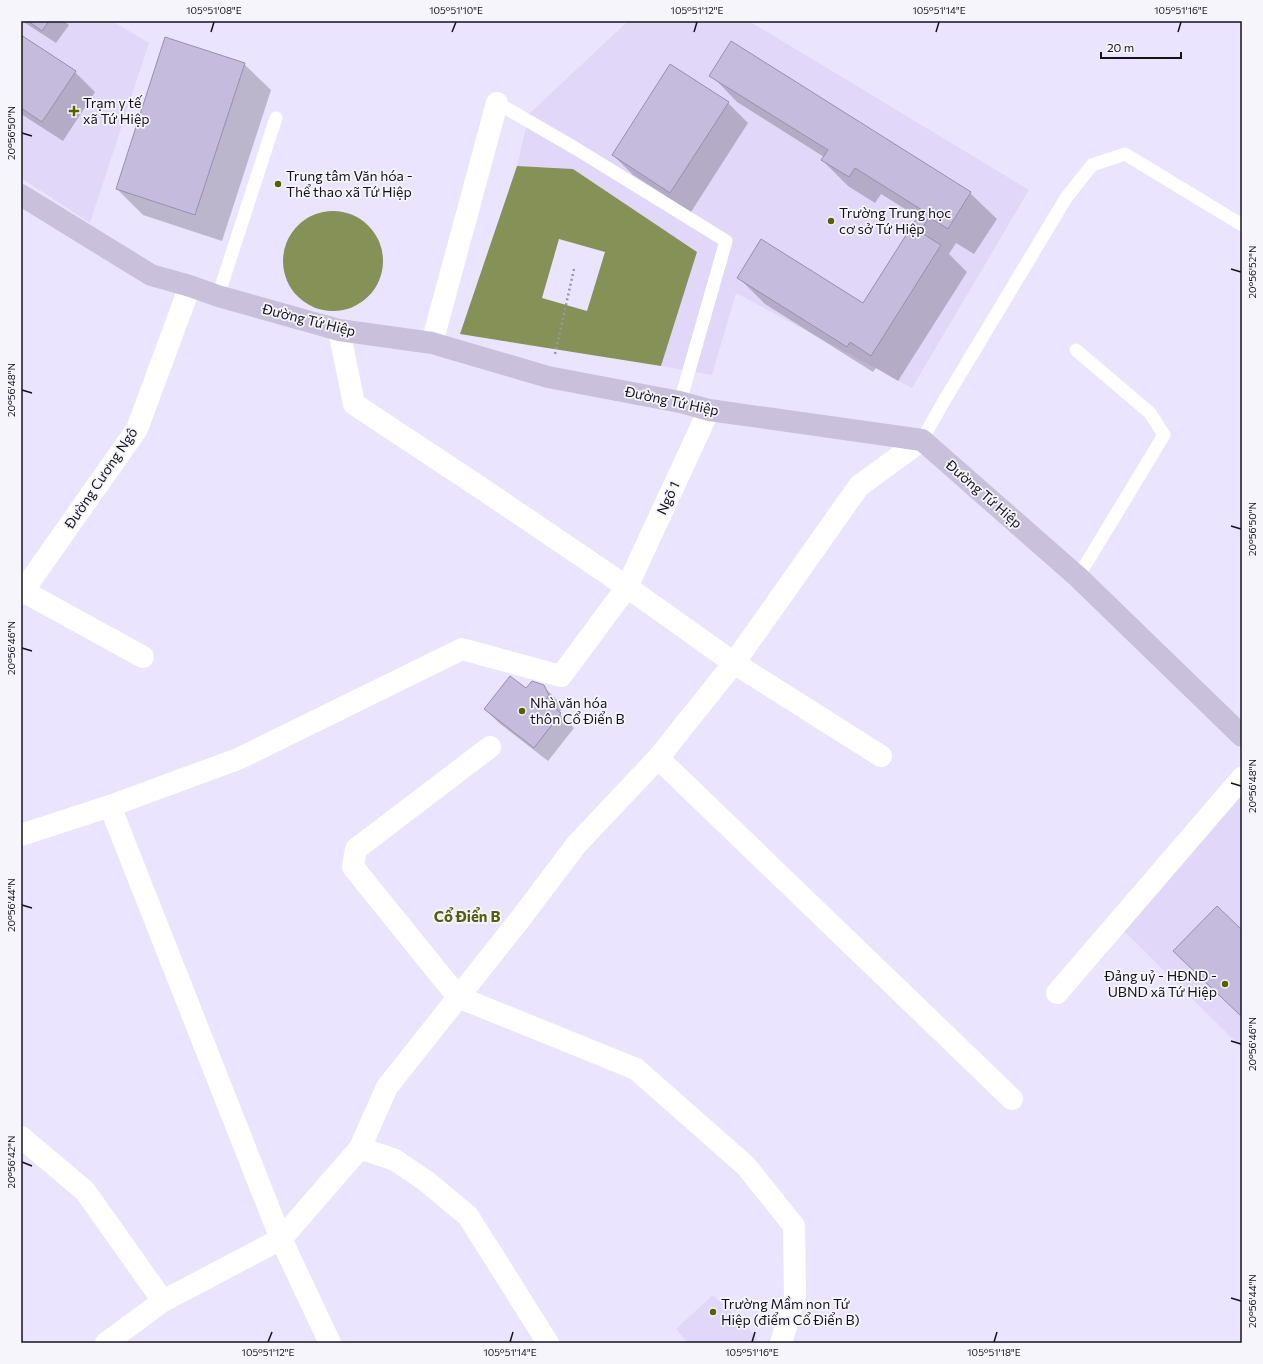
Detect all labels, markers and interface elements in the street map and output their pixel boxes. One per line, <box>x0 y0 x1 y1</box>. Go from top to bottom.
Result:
text: 105°51'08"E <box>186 4 242 16</box>
text: 105°51'10"E <box>429 4 483 16</box>
text: 105°51'12"E <box>671 4 723 16</box>
text: 105°51'14"E <box>912 4 966 16</box>
text: 105°51'16"E <box>1154 4 1208 16</box>
scale bar <box>1101 34 1181 60</box>
text: 20 m <box>1107 40 1134 54</box>
place label: Trạm y tế xã Tứ Hiệp <box>83 94 150 127</box>
marker: Trạm y tế xã Tứ Hiệp <box>68 105 80 117</box>
text: 20°56'50"N <box>5 106 17 160</box>
place label: Trung tâm Văn hóa - Thể thao xã Tứ Hiệp <box>286 167 413 200</box>
marker: Trung tâm Văn hóa - Thể thao xã Tứ Hiệp <box>273 179 283 189</box>
place label: Trường Trung học cơ sở Tứ Hiệp <box>839 204 951 237</box>
marker: Trường Trung học cơ sở Tứ Hiệp <box>826 216 836 226</box>
text: 20°56'52"N <box>1246 245 1258 299</box>
street label: Đường Tứ Hiệp <box>260 299 358 339</box>
text: 20°56'48"N <box>5 363 17 417</box>
street label: Đường Tứ Hiệp <box>623 382 721 419</box>
street label: Đường Cương Ngô <box>60 424 141 532</box>
street label: Đường Tứ Hiệp <box>942 455 1026 531</box>
street label: Ngõ 1 <box>652 478 683 517</box>
text: 20°56'50"N <box>1246 502 1258 556</box>
text: 20°56'46"N <box>5 621 17 675</box>
place label: Nhà văn hóa thôn Cổ Điển B <box>530 694 625 727</box>
marker: Nhà văn hóa thôn Cổ Điển B <box>517 706 527 716</box>
text: 20°56'48"N <box>1246 759 1258 813</box>
text: 20°56'44"N <box>5 878 17 932</box>
district label: Cổ Điển B <box>434 907 500 925</box>
place label: Đảng uỷ - HĐND - UBND xã Tứ Hiệp <box>1103 967 1217 1000</box>
marker: Đảng uỷ - HĐND - UBND xã Tứ Hiệp <box>1220 979 1230 989</box>
text: 20°56'46"N <box>1246 1017 1258 1071</box>
text: 20°56'42"N <box>5 1135 17 1189</box>
text: 20°56'44"N <box>1246 1274 1258 1328</box>
place label: Trường Mầm non Tứ Hiệp (điểm Cổ Điển B) <box>721 1295 860 1328</box>
marker: Trường Mầm non Tứ Hiệp (điểm Cổ Điển B) <box>708 1307 718 1317</box>
text: 105°51'12"E <box>242 1346 294 1358</box>
text: 105°51'14"E <box>483 1346 537 1358</box>
text: 105°51'16"E <box>725 1346 779 1358</box>
text: 105°51'18"E <box>967 1346 1021 1358</box>

